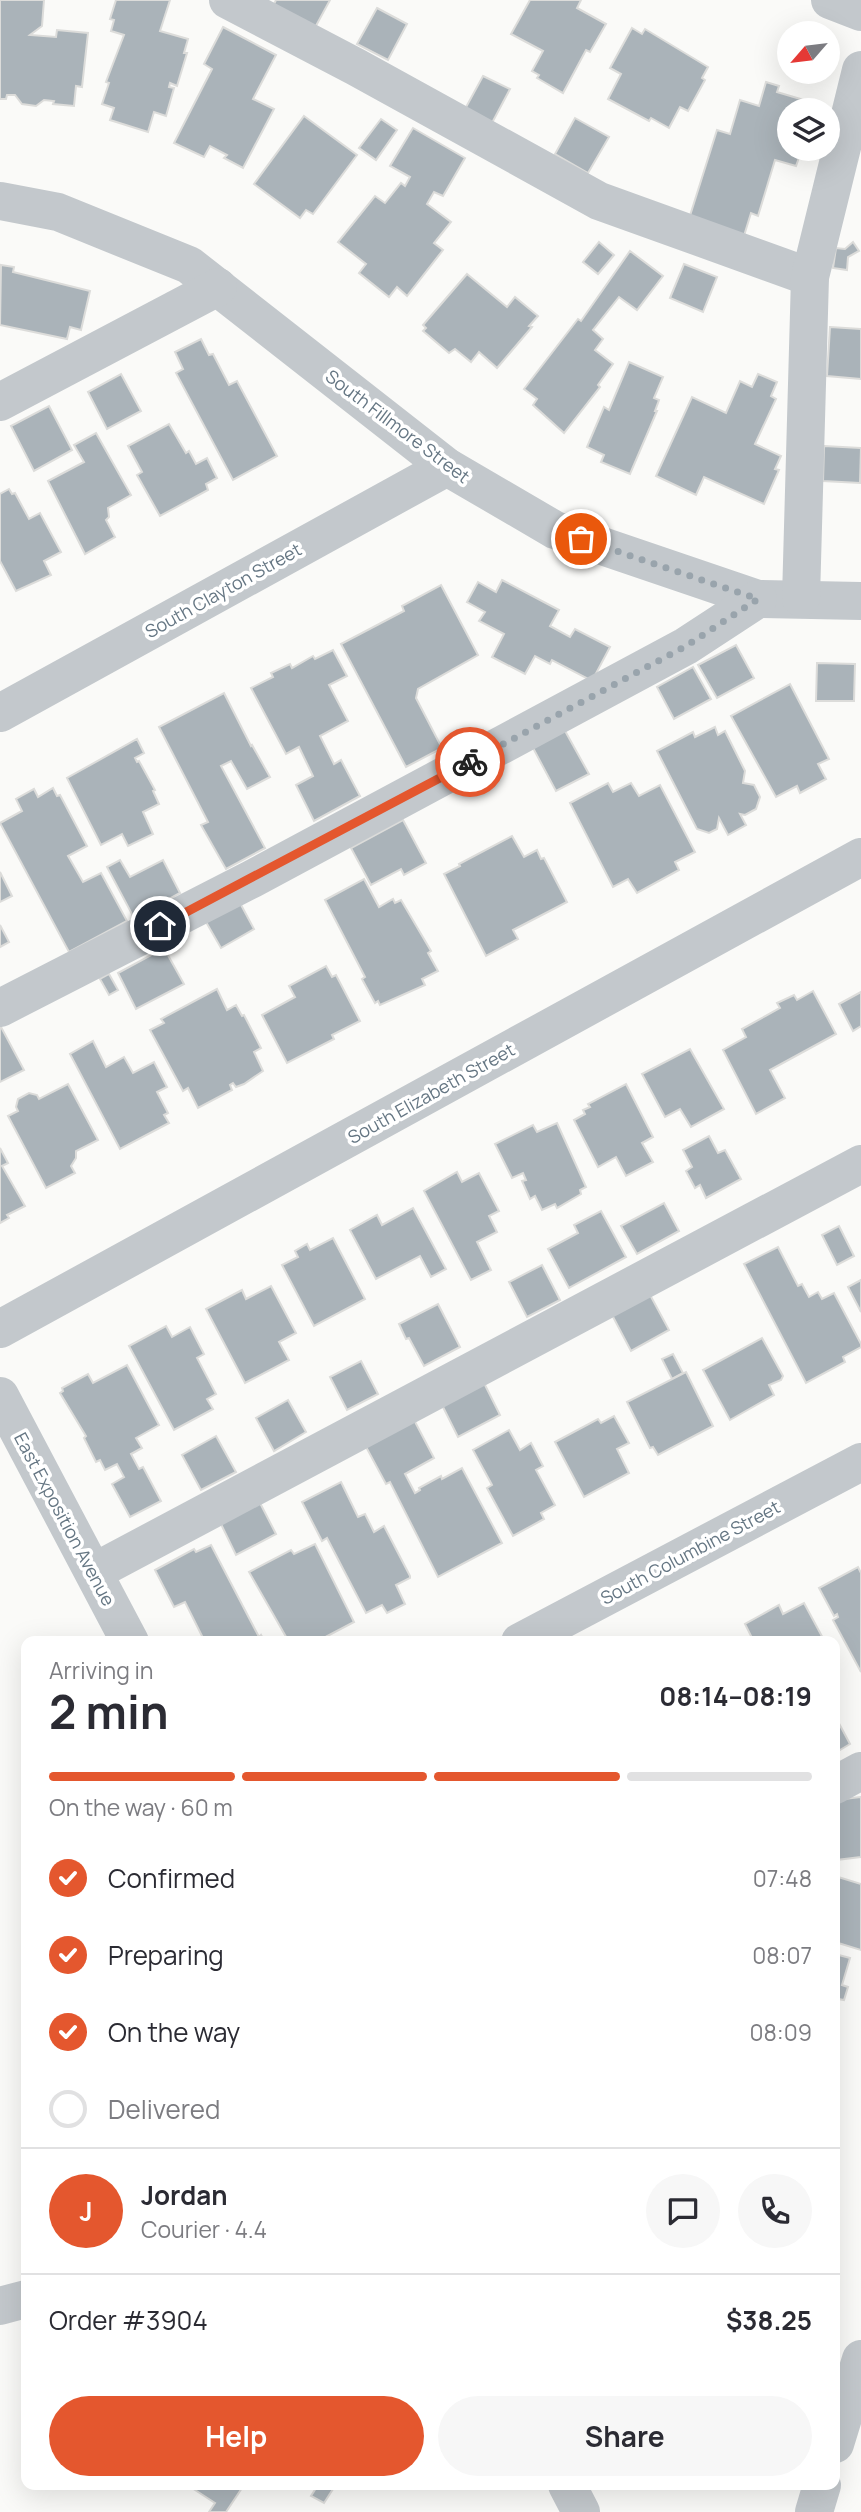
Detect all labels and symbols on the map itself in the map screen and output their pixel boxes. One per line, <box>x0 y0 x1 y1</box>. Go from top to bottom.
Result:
north arrow <box>777 21 840 84</box>
street label: South Fillmore Street <box>321 364 475 488</box>
pin <box>551 509 611 569</box>
street label: South Clayton Street <box>140 537 306 643</box>
courier <box>435 727 505 797</box>
pin <box>130 896 190 956</box>
street label: South Elizabeth Street <box>343 1037 519 1149</box>
street label: East Exposition Avenue <box>9 1428 121 1610</box>
street label: South Columbine Street <box>596 1494 784 1610</box>

